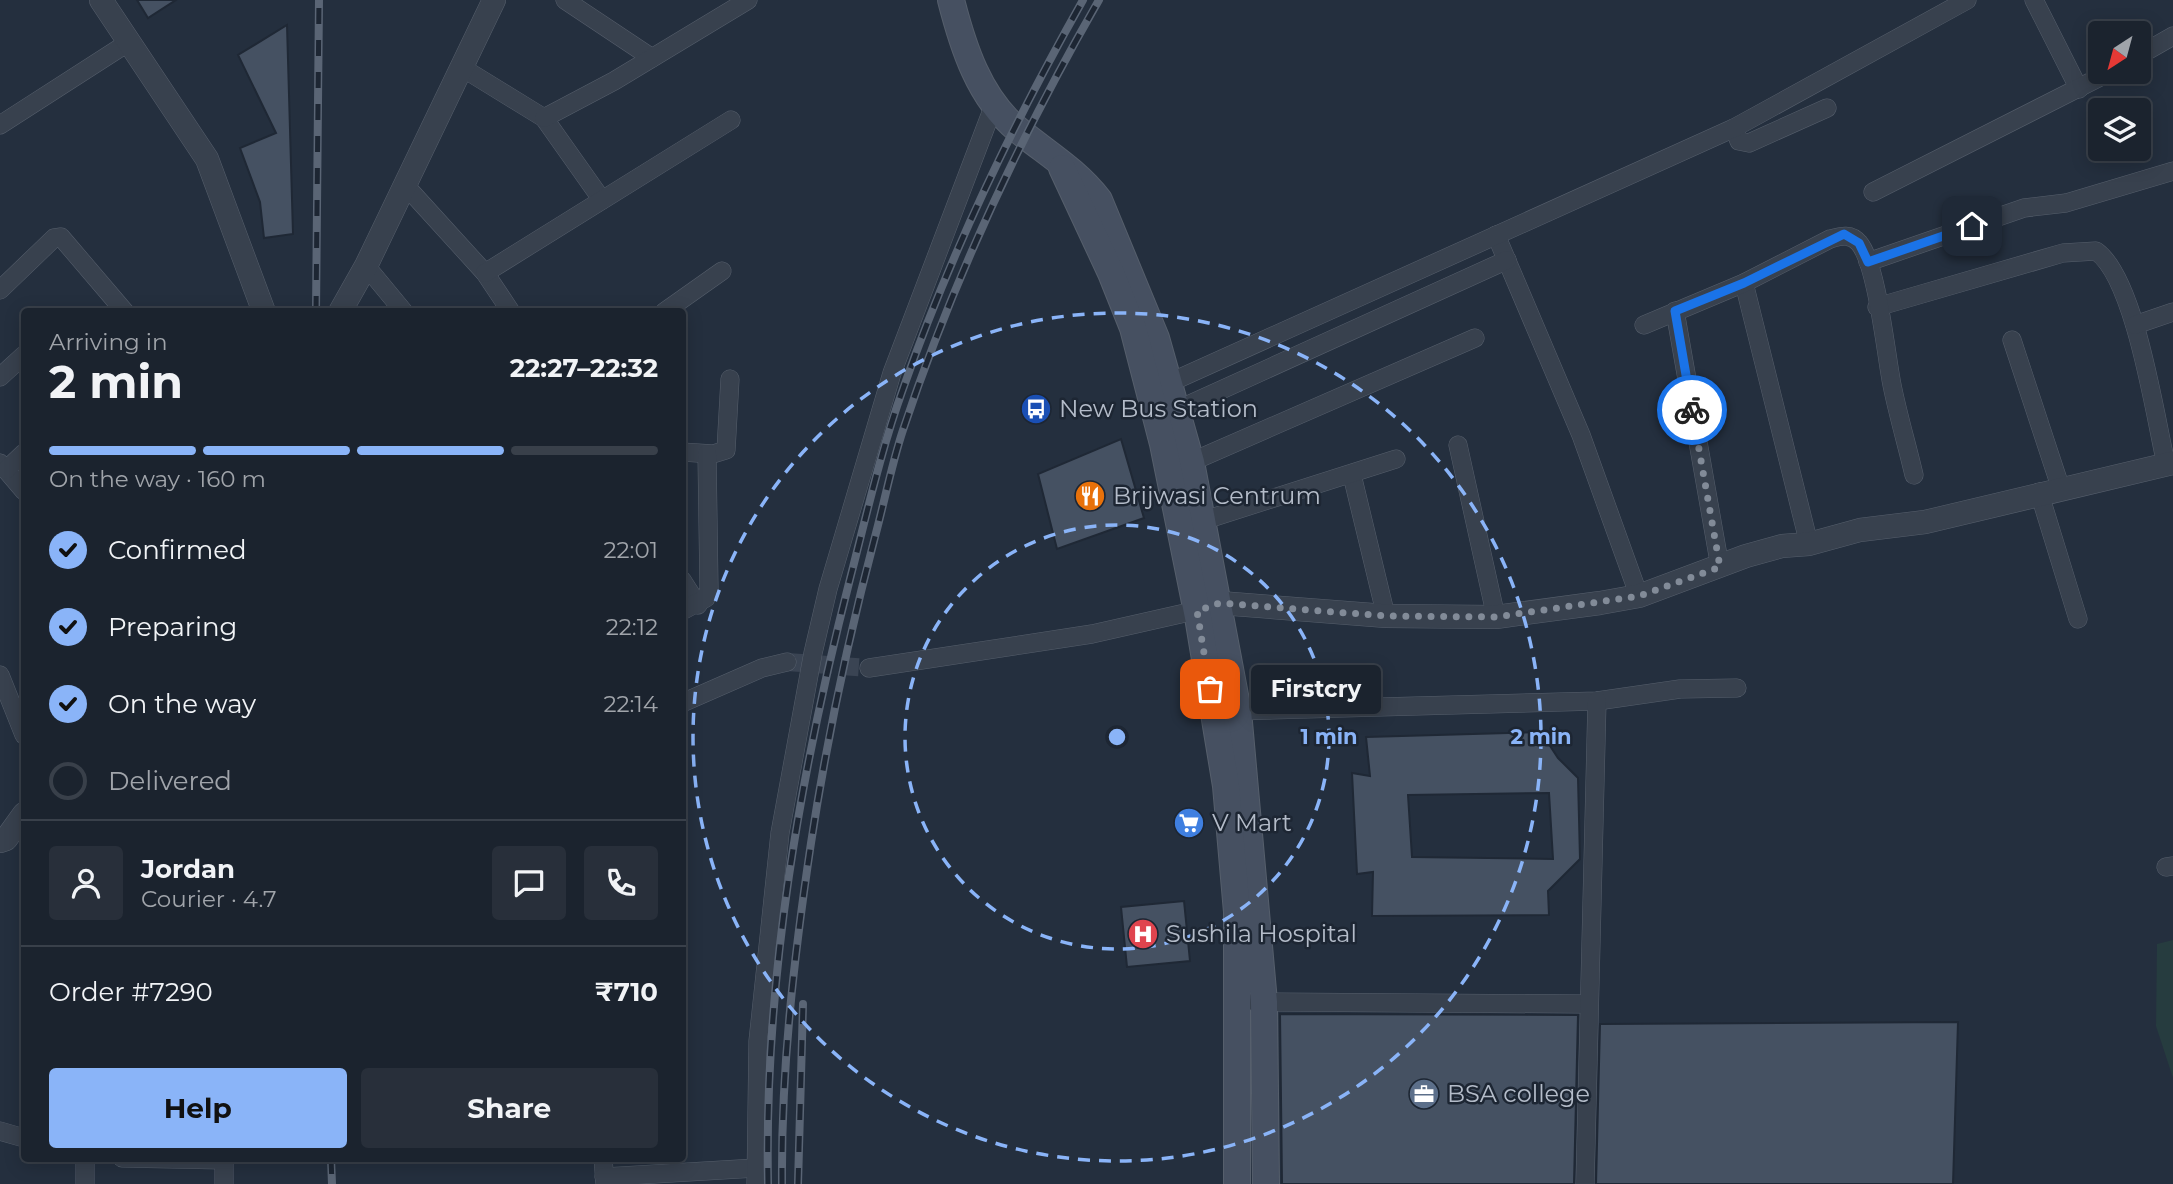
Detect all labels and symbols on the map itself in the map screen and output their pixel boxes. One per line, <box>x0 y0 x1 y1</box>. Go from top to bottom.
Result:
north arrow <box>2088 21 2151 84</box>
pin <box>1942 196 2002 256</box>
courier <box>1657 375 1727 445</box>
bus stop icon: New Bus Station <box>1019 392 1053 426</box>
place label: New Bus Station <box>1059 394 1258 423</box>
restaurant icon: Brijwasi Centrum <box>1073 479 1107 513</box>
place label: Brijwasi Centrum <box>1113 481 1321 510</box>
pin <box>1180 659 1240 719</box>
callout: Firstcry <box>1252 664 1382 714</box>
text: 1 min <box>1300 724 1358 749</box>
text: 2 min <box>1510 724 1572 749</box>
centre of rings <box>1105 725 1129 749</box>
supermarket icon: V Mart <box>1172 806 1206 840</box>
place label: V Mart <box>1212 808 1292 837</box>
hospital icon: Sushila Hospital <box>1126 917 1160 951</box>
place label: Sushila Hospital <box>1166 919 1357 948</box>
office icon: BSA college <box>1407 1077 1441 1111</box>
place label: BSA college <box>1447 1079 1590 1108</box>

